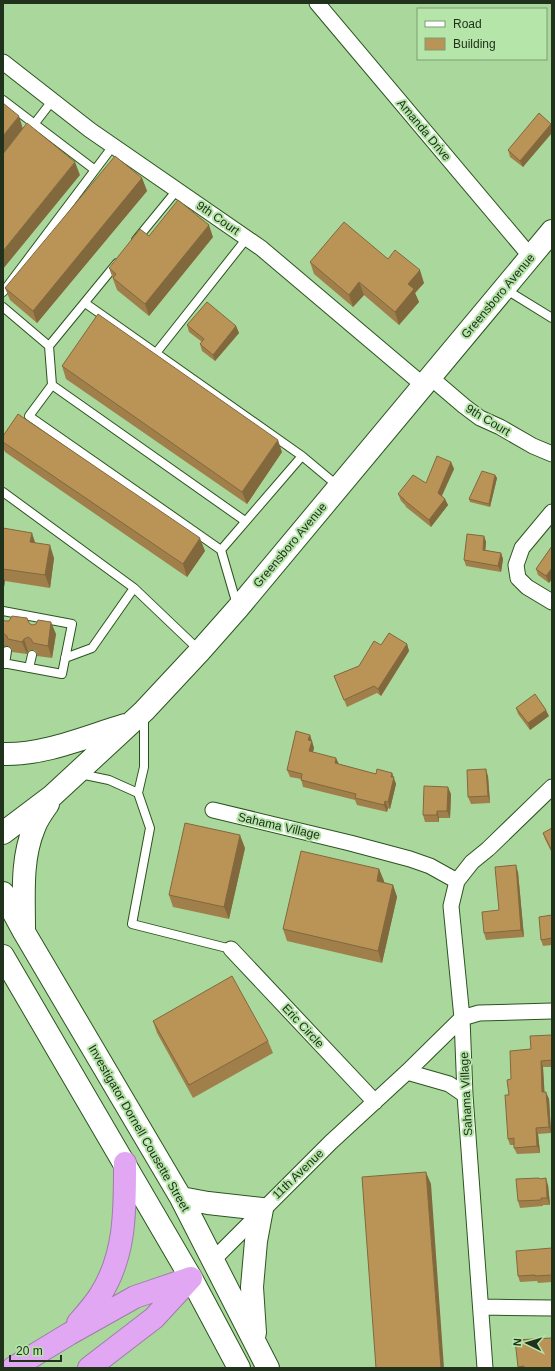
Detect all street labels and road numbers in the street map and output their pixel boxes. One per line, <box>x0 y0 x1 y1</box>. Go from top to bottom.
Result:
street label: Amanda Drive <box>394 96 454 164</box>
street label: 9th Court <box>194 198 243 238</box>
street label: Greensboro Avenue <box>458 250 538 341</box>
street label: 9th Court <box>463 401 513 439</box>
street label: Greensboro Avenue <box>250 499 330 590</box>
street label: Sahama Village <box>237 810 322 842</box>
street label: Eric Circle <box>279 1001 327 1051</box>
street label: Investigator Dornell Cousette Street <box>85 1042 193 1214</box>
street label: Sahama Village <box>457 1051 475 1136</box>
street label: 11th Avenue <box>270 1146 327 1202</box>

